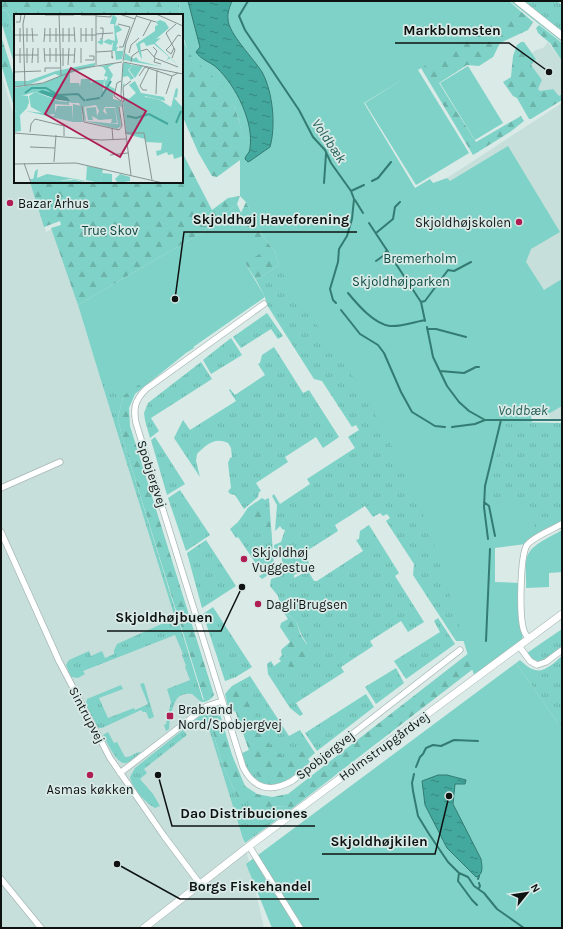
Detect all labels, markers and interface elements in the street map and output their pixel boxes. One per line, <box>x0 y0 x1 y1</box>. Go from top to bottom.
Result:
inset map <box>14 14 183 183</box>
callout: Markblomsten <box>395 17 509 43</box>
text: Markblomsten <box>403 22 501 39</box>
water label: Voldbæk <box>308 116 350 167</box>
place label: Bazar Århus <box>18 195 89 211</box>
marker: Bazar Århus <box>5 198 15 208</box>
callout: Skjoldhøj Haveforening <box>184 206 357 232</box>
text: Skjoldhøj Haveforening <box>193 211 349 228</box>
place label: Skjoldhøjskolen <box>415 215 511 230</box>
marker: Skjoldhøjskolen <box>514 217 524 227</box>
park label: True Skov <box>82 223 139 238</box>
park label: Bremerholm <box>383 251 457 266</box>
park label: Skjoldhøjparken <box>352 274 450 289</box>
water label: Voldbæk <box>498 402 549 419</box>
street label: Spobjergvej <box>134 438 170 510</box>
place label: Skjoldhøj Vuggestue <box>252 545 315 575</box>
marker: Skjoldhøj Vuggestue <box>239 554 249 564</box>
place label: Dagli'Brugsen <box>266 597 348 612</box>
marker: Dagli'Brugsen <box>253 599 263 609</box>
callout: Skjoldhøjbuen <box>107 605 221 631</box>
text: Skjoldhøjbuen <box>115 609 213 626</box>
street label: Sintrupvej <box>66 684 108 746</box>
place label: Brabrand Nord/Spobjergvej <box>178 702 282 732</box>
street label: Holmstrupgårdvej <box>336 708 432 784</box>
marker: Brabrand Nord/Spobjergvej <box>165 711 175 721</box>
street label: Spobjergvej <box>293 727 357 783</box>
marker: Asmas køkken <box>85 770 95 780</box>
place label: Asmas køkken <box>46 782 134 797</box>
callout: Dao Distribuciones <box>172 800 315 826</box>
text: Dao Distribuciones <box>180 805 308 822</box>
callout: Skjoldhøjkilen <box>322 828 435 854</box>
text: Skjoldhøjkilen <box>330 833 428 850</box>
callout: Borgs Fiskehandel <box>180 873 319 899</box>
north arrow <box>507 873 547 913</box>
text: Borgs Fiskehandel <box>189 878 311 895</box>
text: N <box>528 882 543 895</box>

